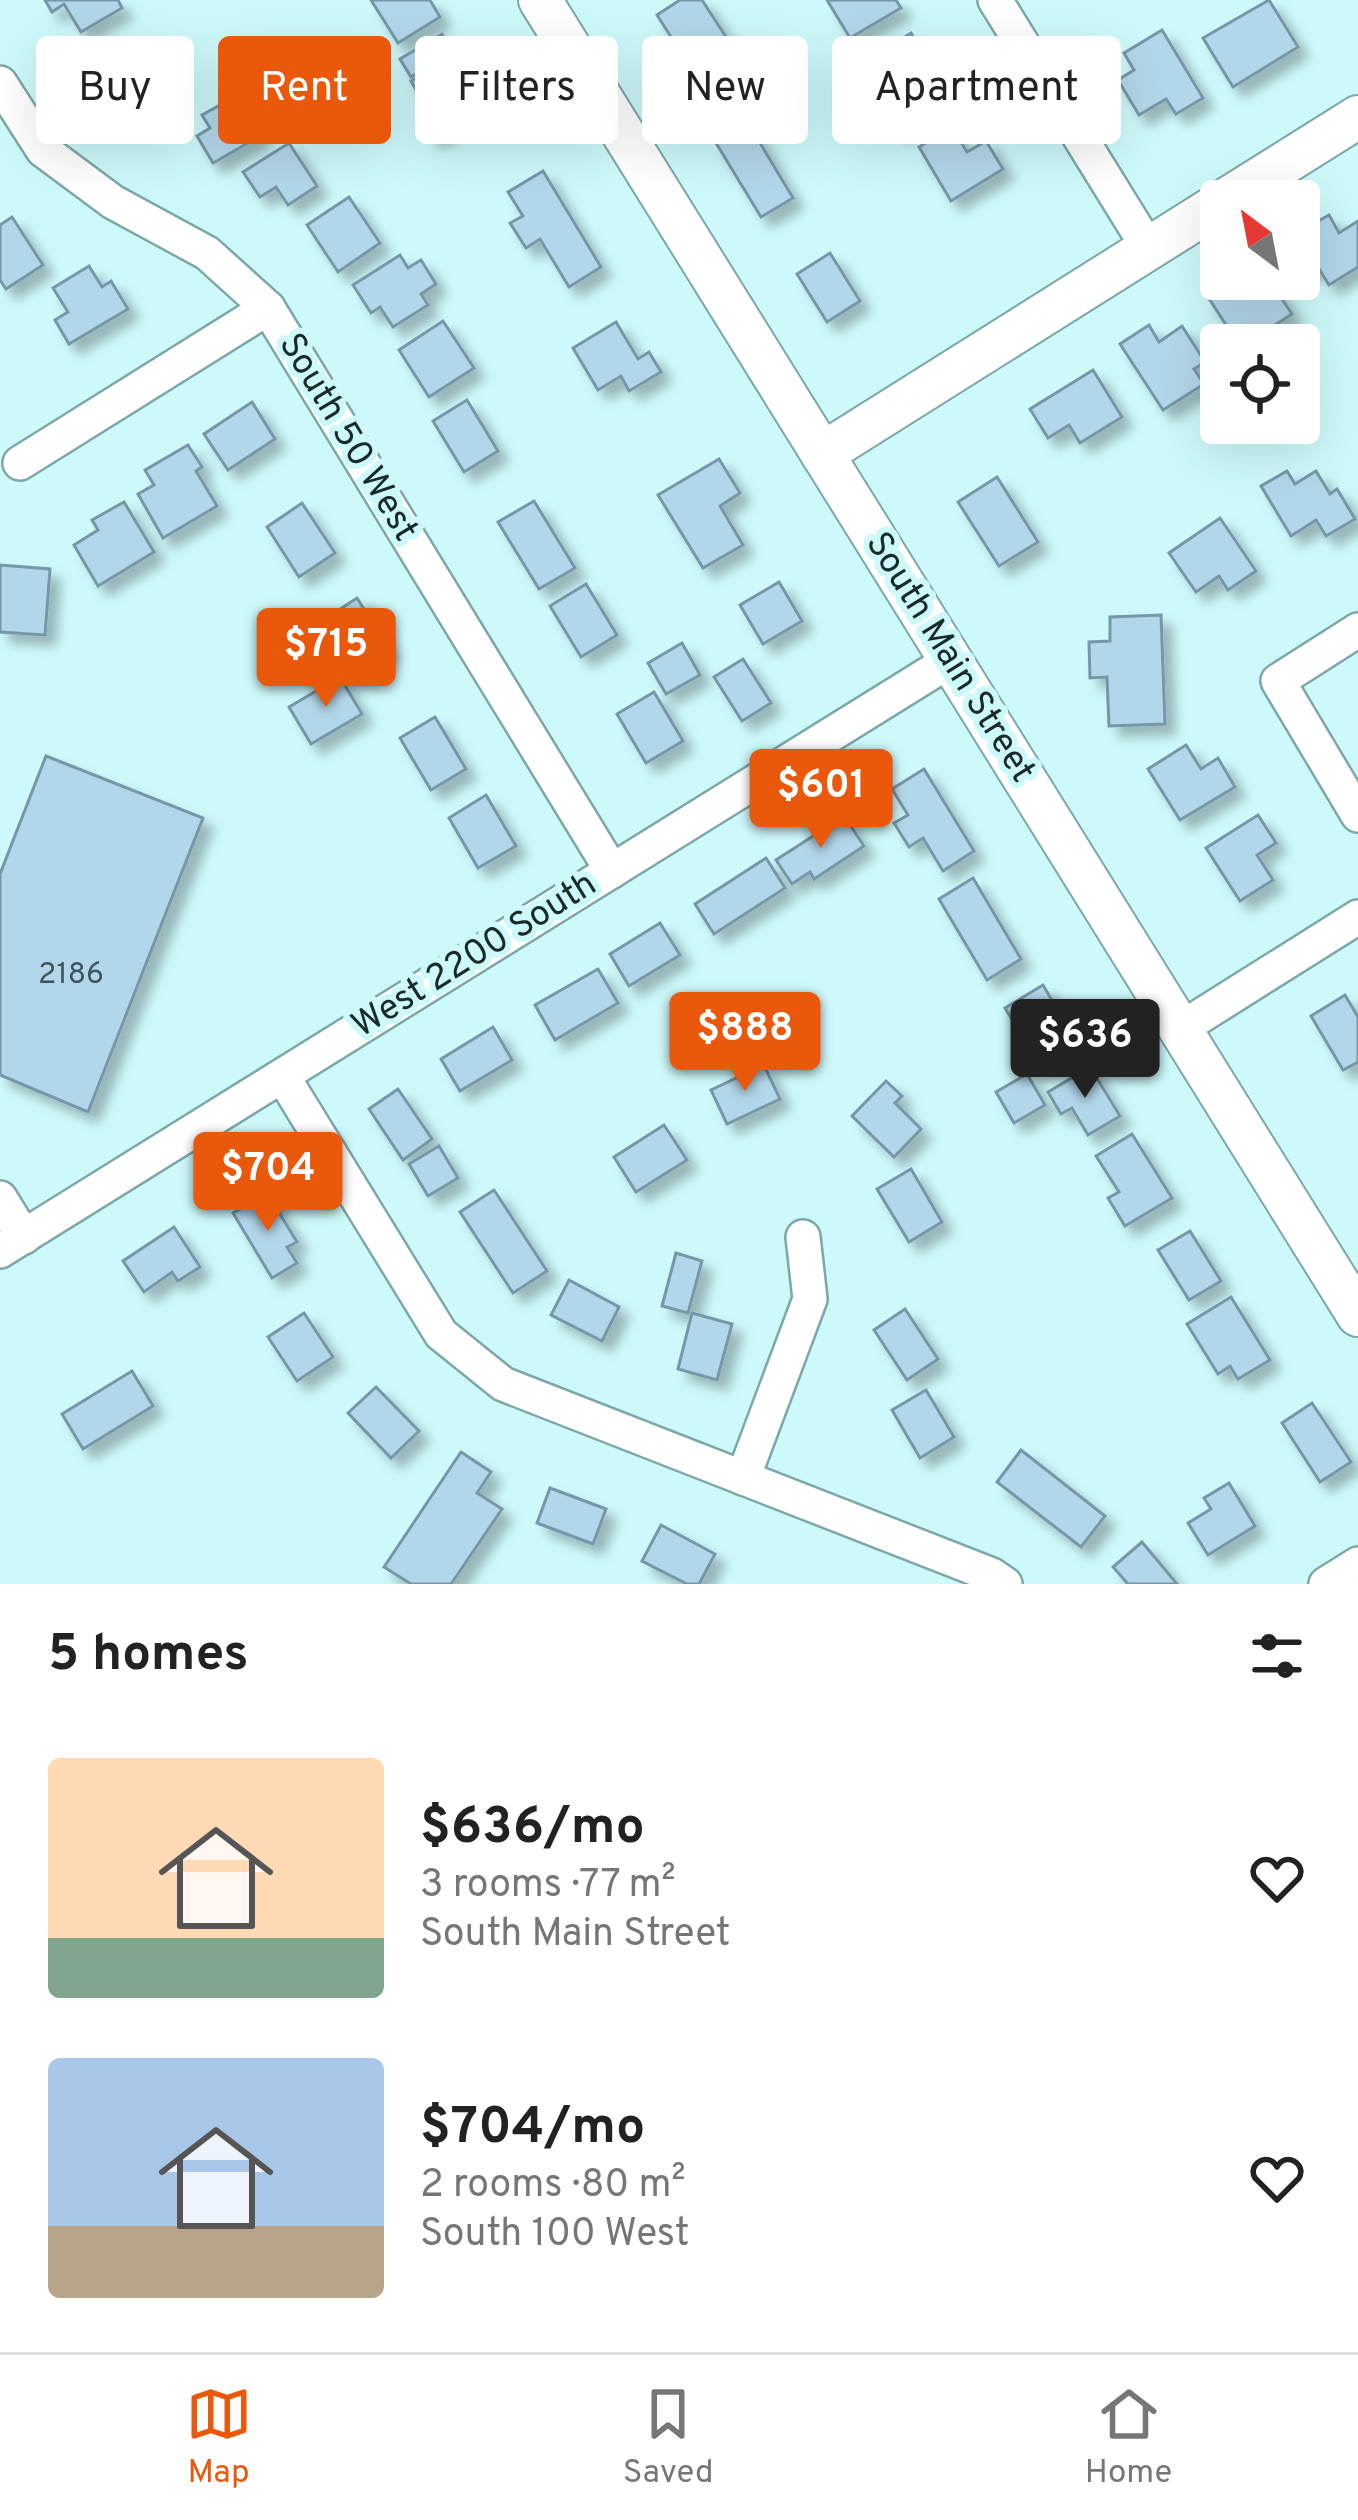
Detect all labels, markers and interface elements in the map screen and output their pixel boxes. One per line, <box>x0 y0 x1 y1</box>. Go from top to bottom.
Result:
chip: Buy <box>36 36 194 144</box>
chip: Rent <box>218 36 391 144</box>
chip: Filters <box>415 36 618 144</box>
chip: New <box>642 36 808 144</box>
chip: Apartment <box>832 36 1121 144</box>
north arrow <box>1200 180 1320 300</box>
map controls <box>1200 180 1320 444</box>
button: locate <box>1200 324 1320 444</box>
street label: South 50 West <box>267 326 427 550</box>
street label: South Main Street <box>854 524 1044 792</box>
pin: $715 <box>255 608 397 710</box>
text: $715 <box>284 622 368 671</box>
pin: $601 <box>750 749 892 851</box>
text: $601 <box>777 763 865 812</box>
street label: West 2200 South <box>344 862 606 1050</box>
house number: 2186 <box>38 957 104 994</box>
pin: $888 <box>674 992 816 1094</box>
pin: $636 <box>1014 999 1156 1101</box>
text: $888 <box>696 1006 794 1055</box>
text: $636 <box>1038 1013 1132 1062</box>
pin: $704 <box>197 1132 339 1234</box>
text: $704 <box>220 1146 316 1195</box>
icon: filters <box>1244 1623 1310 1689</box>
text: 5 homes <box>48 1624 249 1689</box>
text: $636/mo <box>420 1797 645 1862</box>
icon: home <box>144 1806 288 1950</box>
icon: heart <box>1244 1845 1310 1911</box>
text: 3 rooms · 77 m² <box>420 1862 676 1911</box>
text: South Main Street <box>420 1911 731 1960</box>
text: $704/mo <box>420 2097 645 2162</box>
icon: home <box>144 2106 288 2250</box>
icon: heart <box>1244 2145 1310 2211</box>
text: 2 rooms · 80 m² <box>420 2162 686 2211</box>
text: South 100 West <box>420 2211 689 2260</box>
tab: Map <box>186 2381 252 2495</box>
tab: Saved <box>623 2381 714 2495</box>
tab: Home <box>1085 2381 1172 2495</box>

